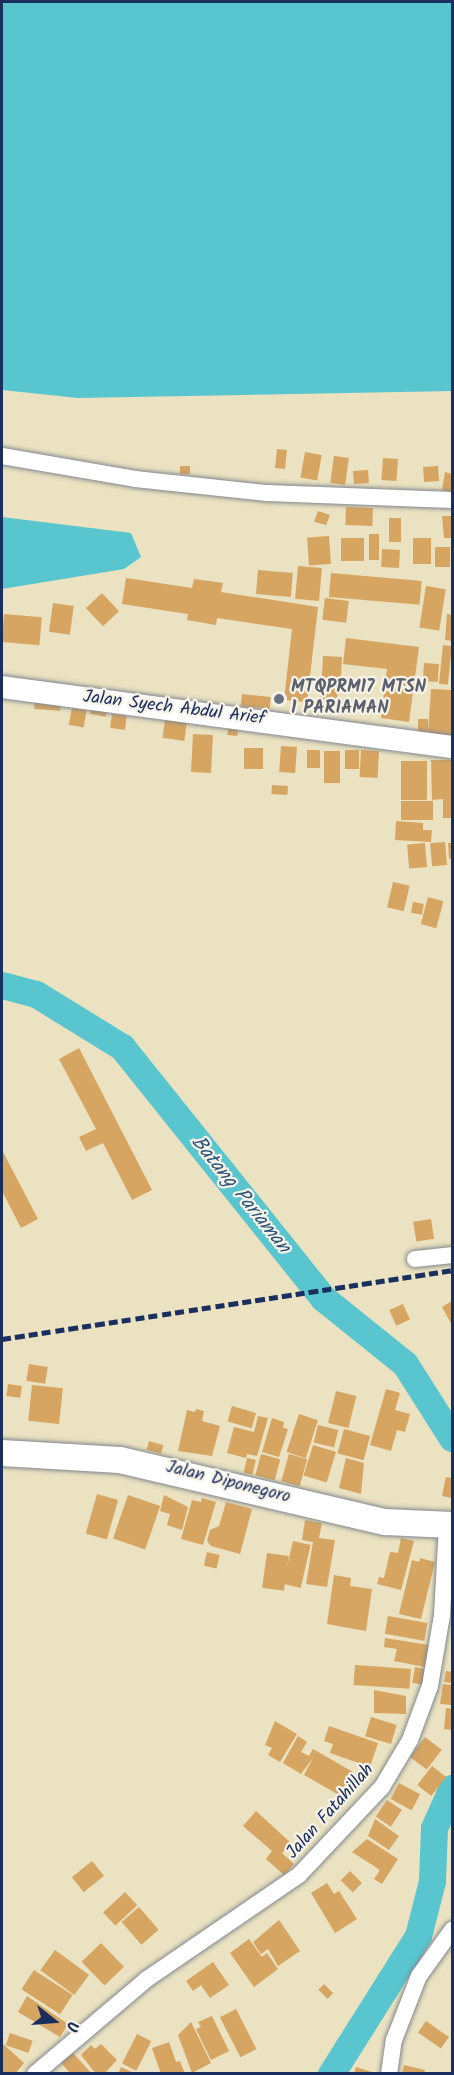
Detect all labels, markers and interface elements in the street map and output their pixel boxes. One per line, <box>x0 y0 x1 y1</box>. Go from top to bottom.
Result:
place label: MTQPRM17 MTSN 1 PARIAMAN <box>291 678 426 720</box>
street label: Jalan Syech Abdul Arief <box>82 687 266 731</box>
marker: MTQPRM17 MTSN 1 PARIAMAN <box>272 692 286 706</box>
water label: Batang Pariaman <box>185 1131 295 1259</box>
street label: Jalan Diponegoro <box>163 1457 293 1509</box>
street label: Jalan Fatahillah <box>283 1760 379 1864</box>
north arrow <box>24 1991 84 2051</box>
text: U <box>58 2018 85 2035</box>

